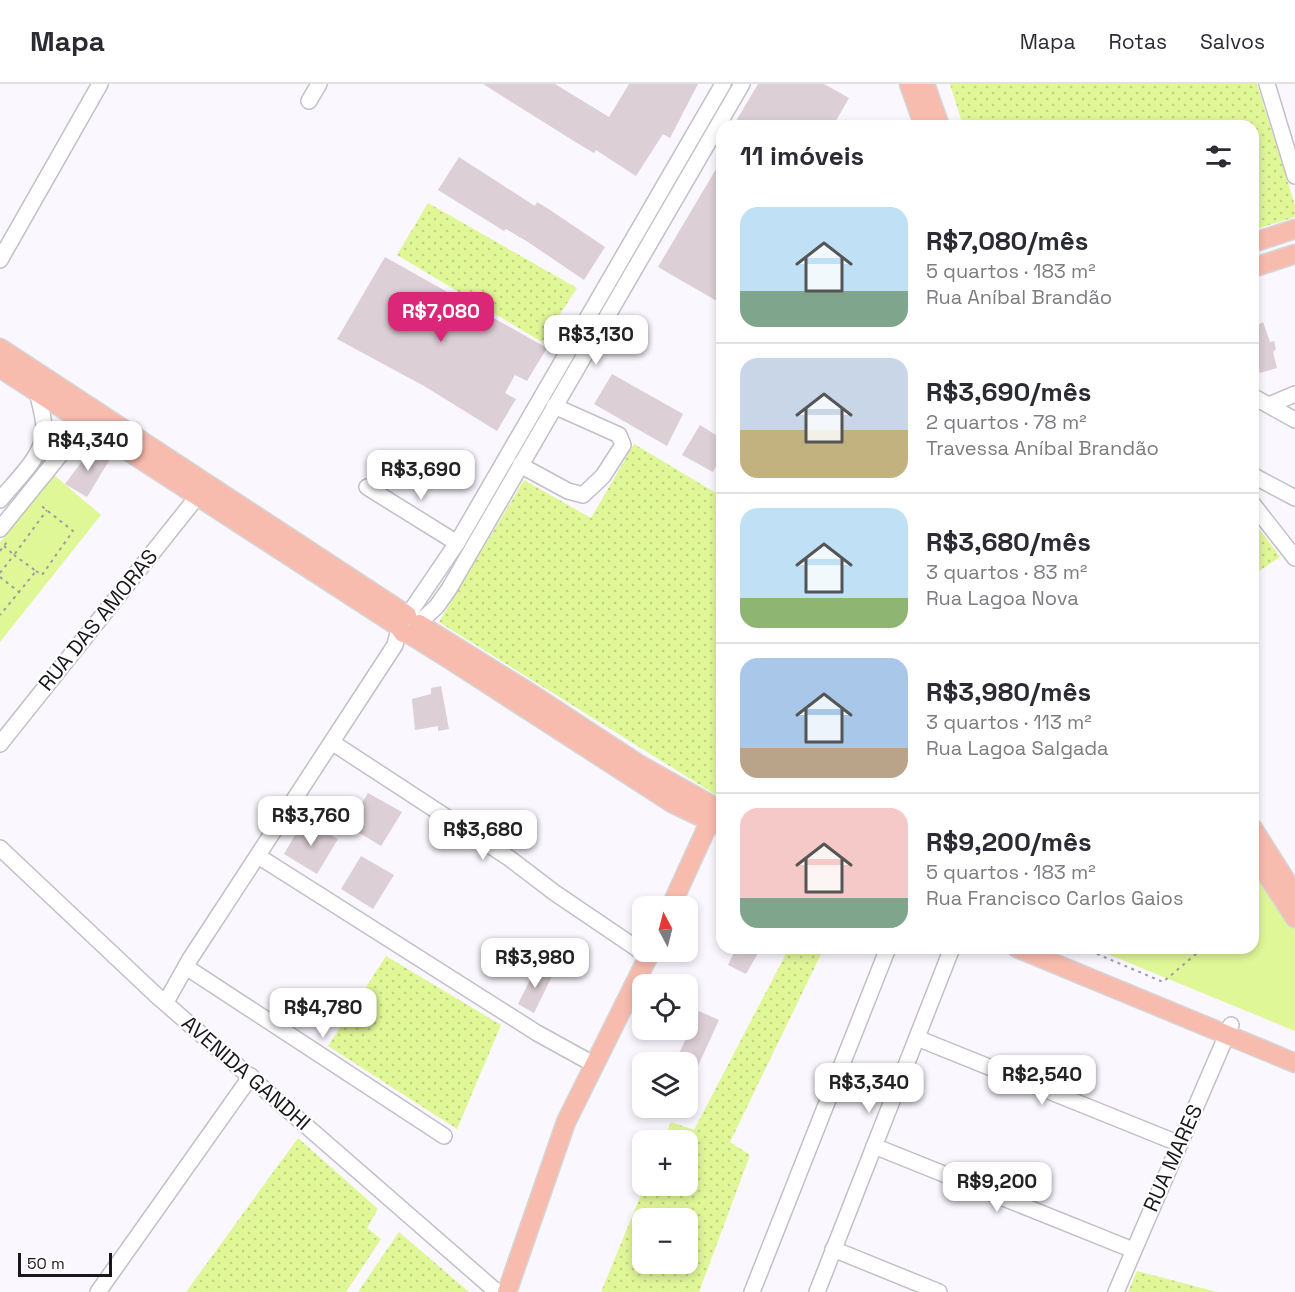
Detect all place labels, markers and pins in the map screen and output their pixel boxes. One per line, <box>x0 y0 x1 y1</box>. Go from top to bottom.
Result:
pin: R$7,080 <box>386 292 496 343</box>
pin: R$3,130 <box>541 315 651 366</box>
pin: R$4,340 <box>33 421 143 472</box>
pin: R$3,690 <box>366 450 476 501</box>
pin: R$3,760 <box>256 796 366 847</box>
pin: R$3,680 <box>428 810 538 861</box>
pin: R$3,980 <box>480 938 590 989</box>
pin: R$4,780 <box>268 988 378 1039</box>
pin: R$2,540 <box>987 1055 1097 1106</box>
pin: R$3,340 <box>814 1063 924 1114</box>
pin: R$9,200 <box>942 1162 1052 1213</box>

